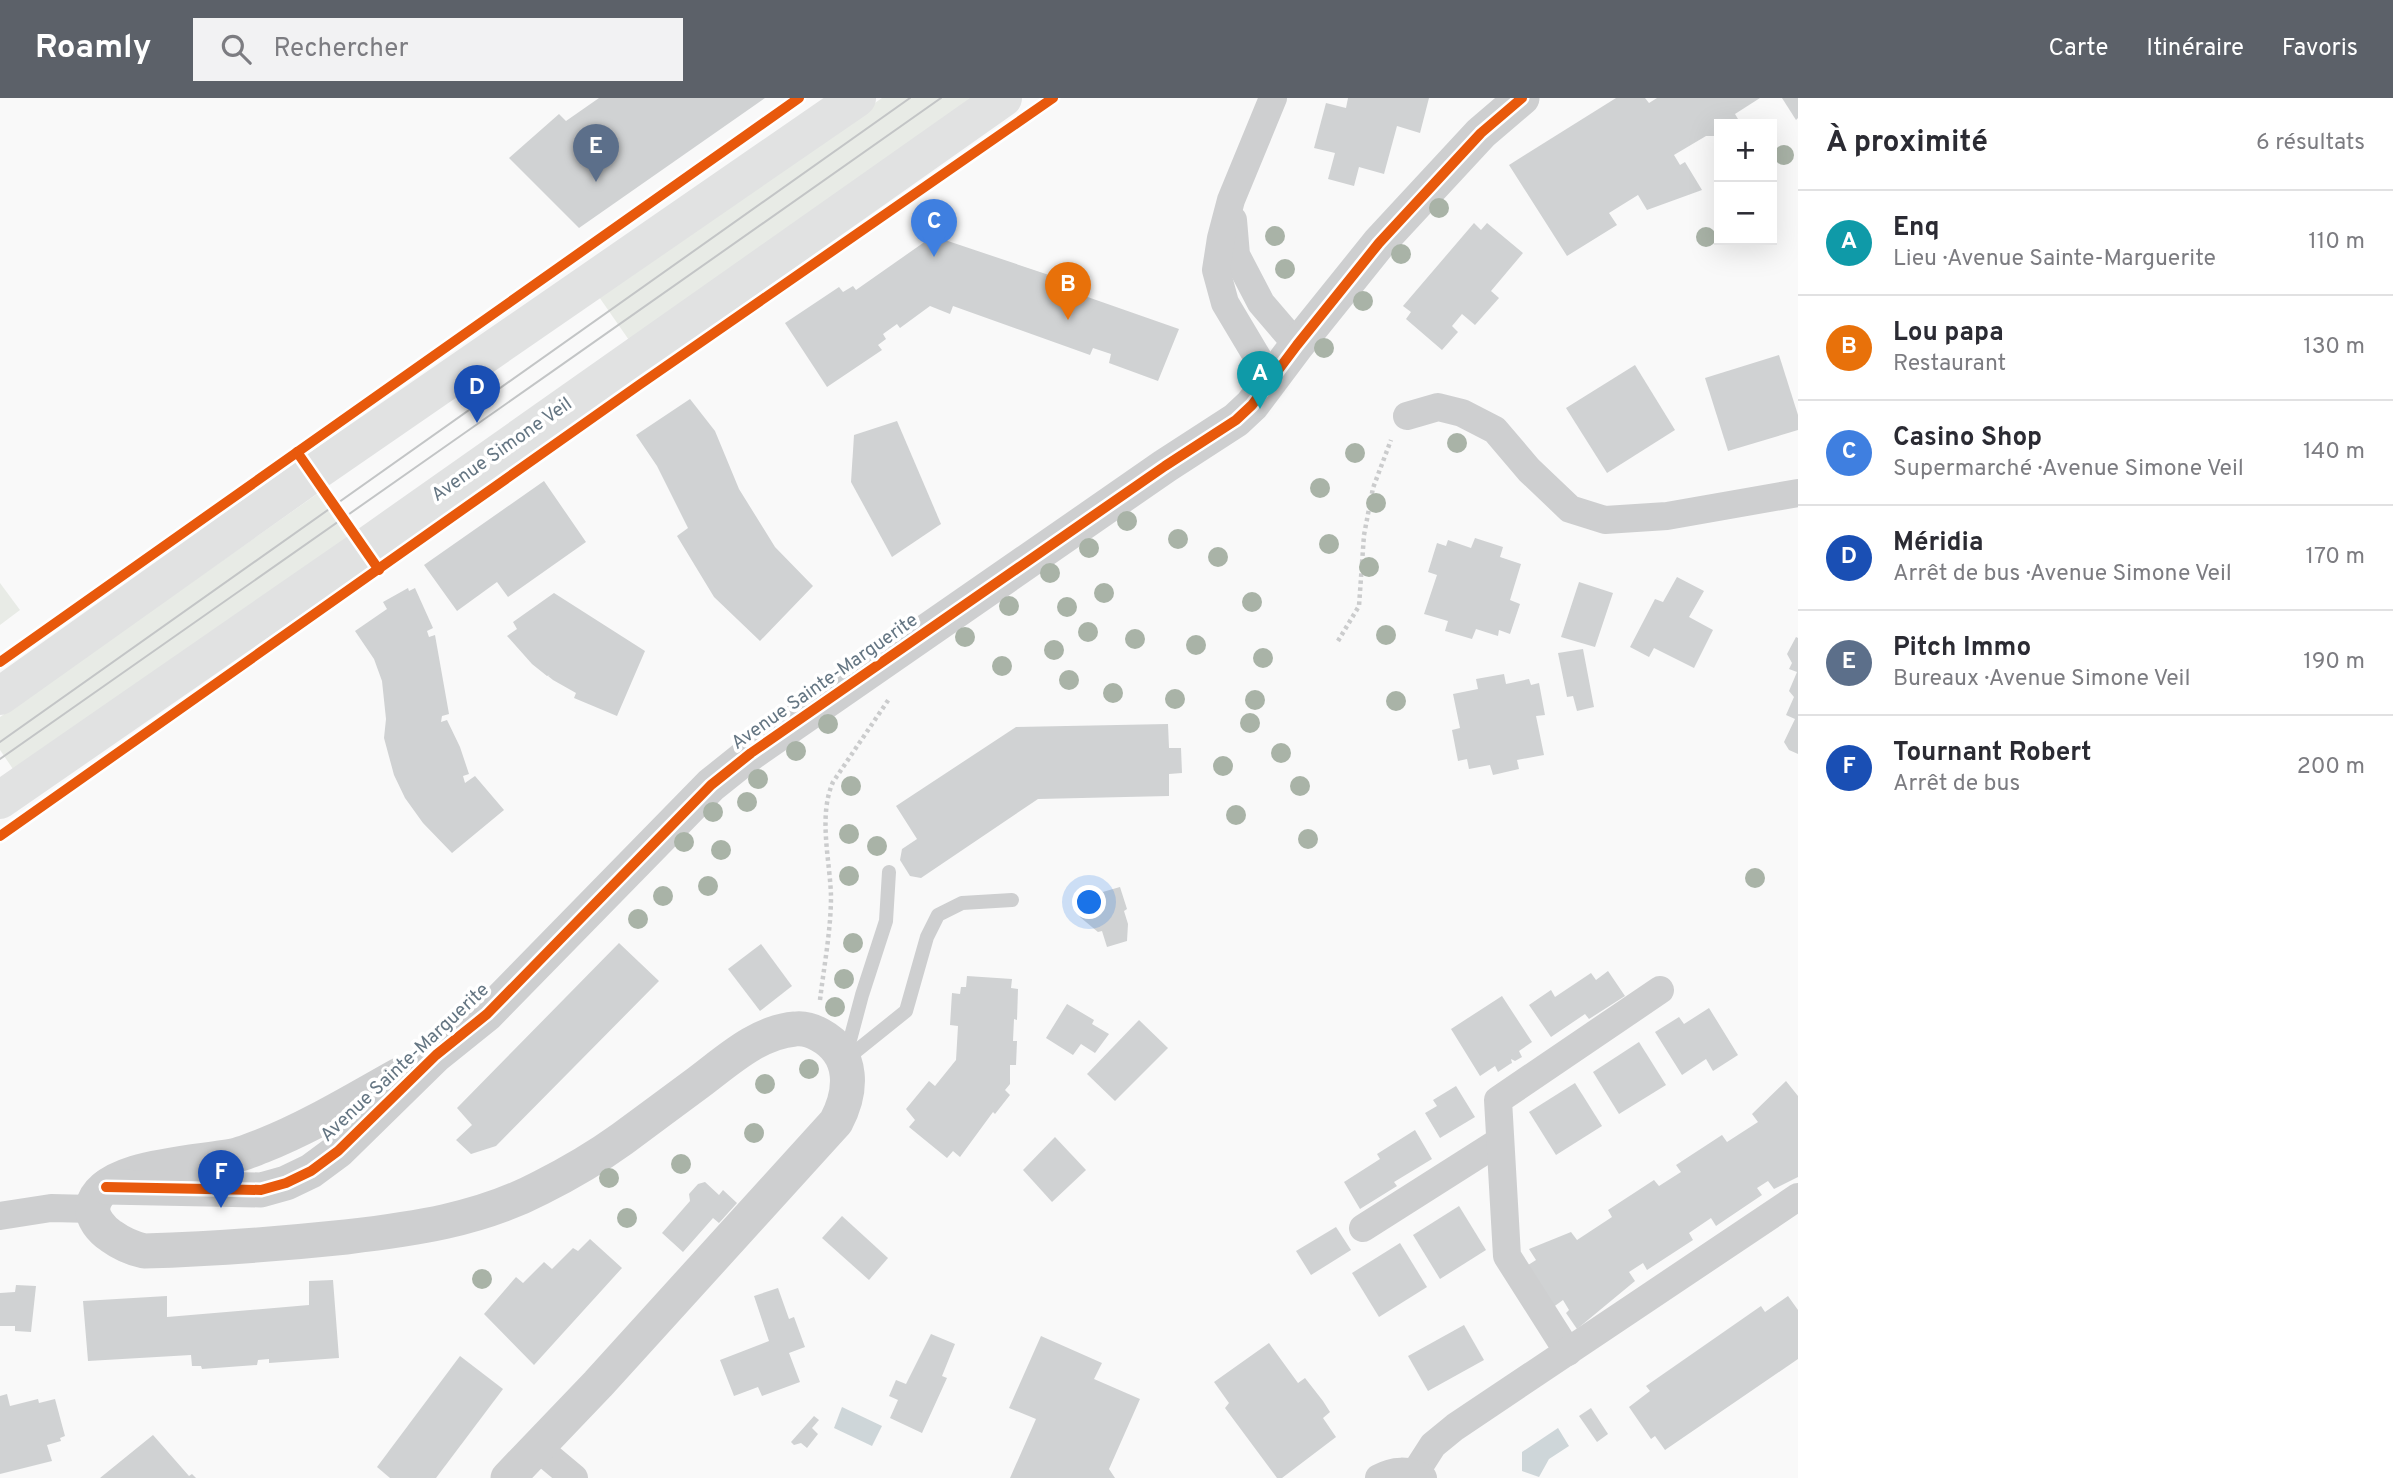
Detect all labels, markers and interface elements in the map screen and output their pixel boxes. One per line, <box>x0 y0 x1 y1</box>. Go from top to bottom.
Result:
search box <box>193 18 683 81</box>
text: Roamly <box>35 28 151 70</box>
icon: search <box>217 30 255 68</box>
text: Rechercher <box>273 33 409 66</box>
text: Carte <box>2048 34 2108 64</box>
text: Itinéraire <box>2146 34 2244 64</box>
text: Favoris <box>2282 34 2358 64</box>
map controls <box>1714 119 1777 245</box>
button: + <box>1714 119 1777 182</box>
pin: E <box>573 124 619 182</box>
text: À proximité <box>1826 125 1988 162</box>
text: 6 résultats <box>2256 129 2365 158</box>
button: − <box>1714 182 1777 245</box>
pin: C <box>911 199 957 257</box>
text: Enq <box>1893 212 1940 245</box>
text: A <box>1841 228 1857 257</box>
text: 110 m <box>2308 228 2365 257</box>
text: Lieu · Avenue Sainte-Marguerite <box>1893 245 2216 274</box>
pin: B <box>1045 262 1091 320</box>
text: Lou papa <box>1893 317 2004 350</box>
text: B <box>1841 333 1857 362</box>
text: 130 m <box>2303 333 2365 362</box>
text: Restaurant <box>1893 350 2006 379</box>
pin: A <box>1237 351 1283 409</box>
pin: D <box>454 365 500 423</box>
street label: Avenue Simone Veil <box>427 392 577 508</box>
text: Casino Shop <box>1893 422 2042 455</box>
text: C <box>1842 438 1856 467</box>
text: 140 m <box>2303 438 2365 467</box>
text: Supermarché · Avenue Simone Veil <box>1893 455 2244 484</box>
text: Méridia <box>1893 527 1983 560</box>
text: D <box>1841 543 1857 572</box>
text: 170 m <box>2306 543 2365 572</box>
text: Arrêt de bus · Avenue Simone Veil <box>1893 560 2232 589</box>
street label: Avenue Sainte-Marguerite <box>727 608 923 756</box>
text: Pitch Immo <box>1893 632 2031 665</box>
text: E <box>1842 648 1856 677</box>
text: 190 m <box>2303 648 2365 677</box>
text: Bureaux · Avenue Simone Veil <box>1893 665 2190 694</box>
text: Tournant Robert <box>1893 737 2092 770</box>
text: F <box>1842 753 1856 782</box>
text: 200 m <box>2297 753 2365 782</box>
text: Arrêt de bus <box>1893 770 2020 799</box>
your location <box>1072 885 1106 919</box>
street label: Avenue Sainte-Marguerite <box>316 978 494 1148</box>
pin: F <box>198 1150 244 1208</box>

